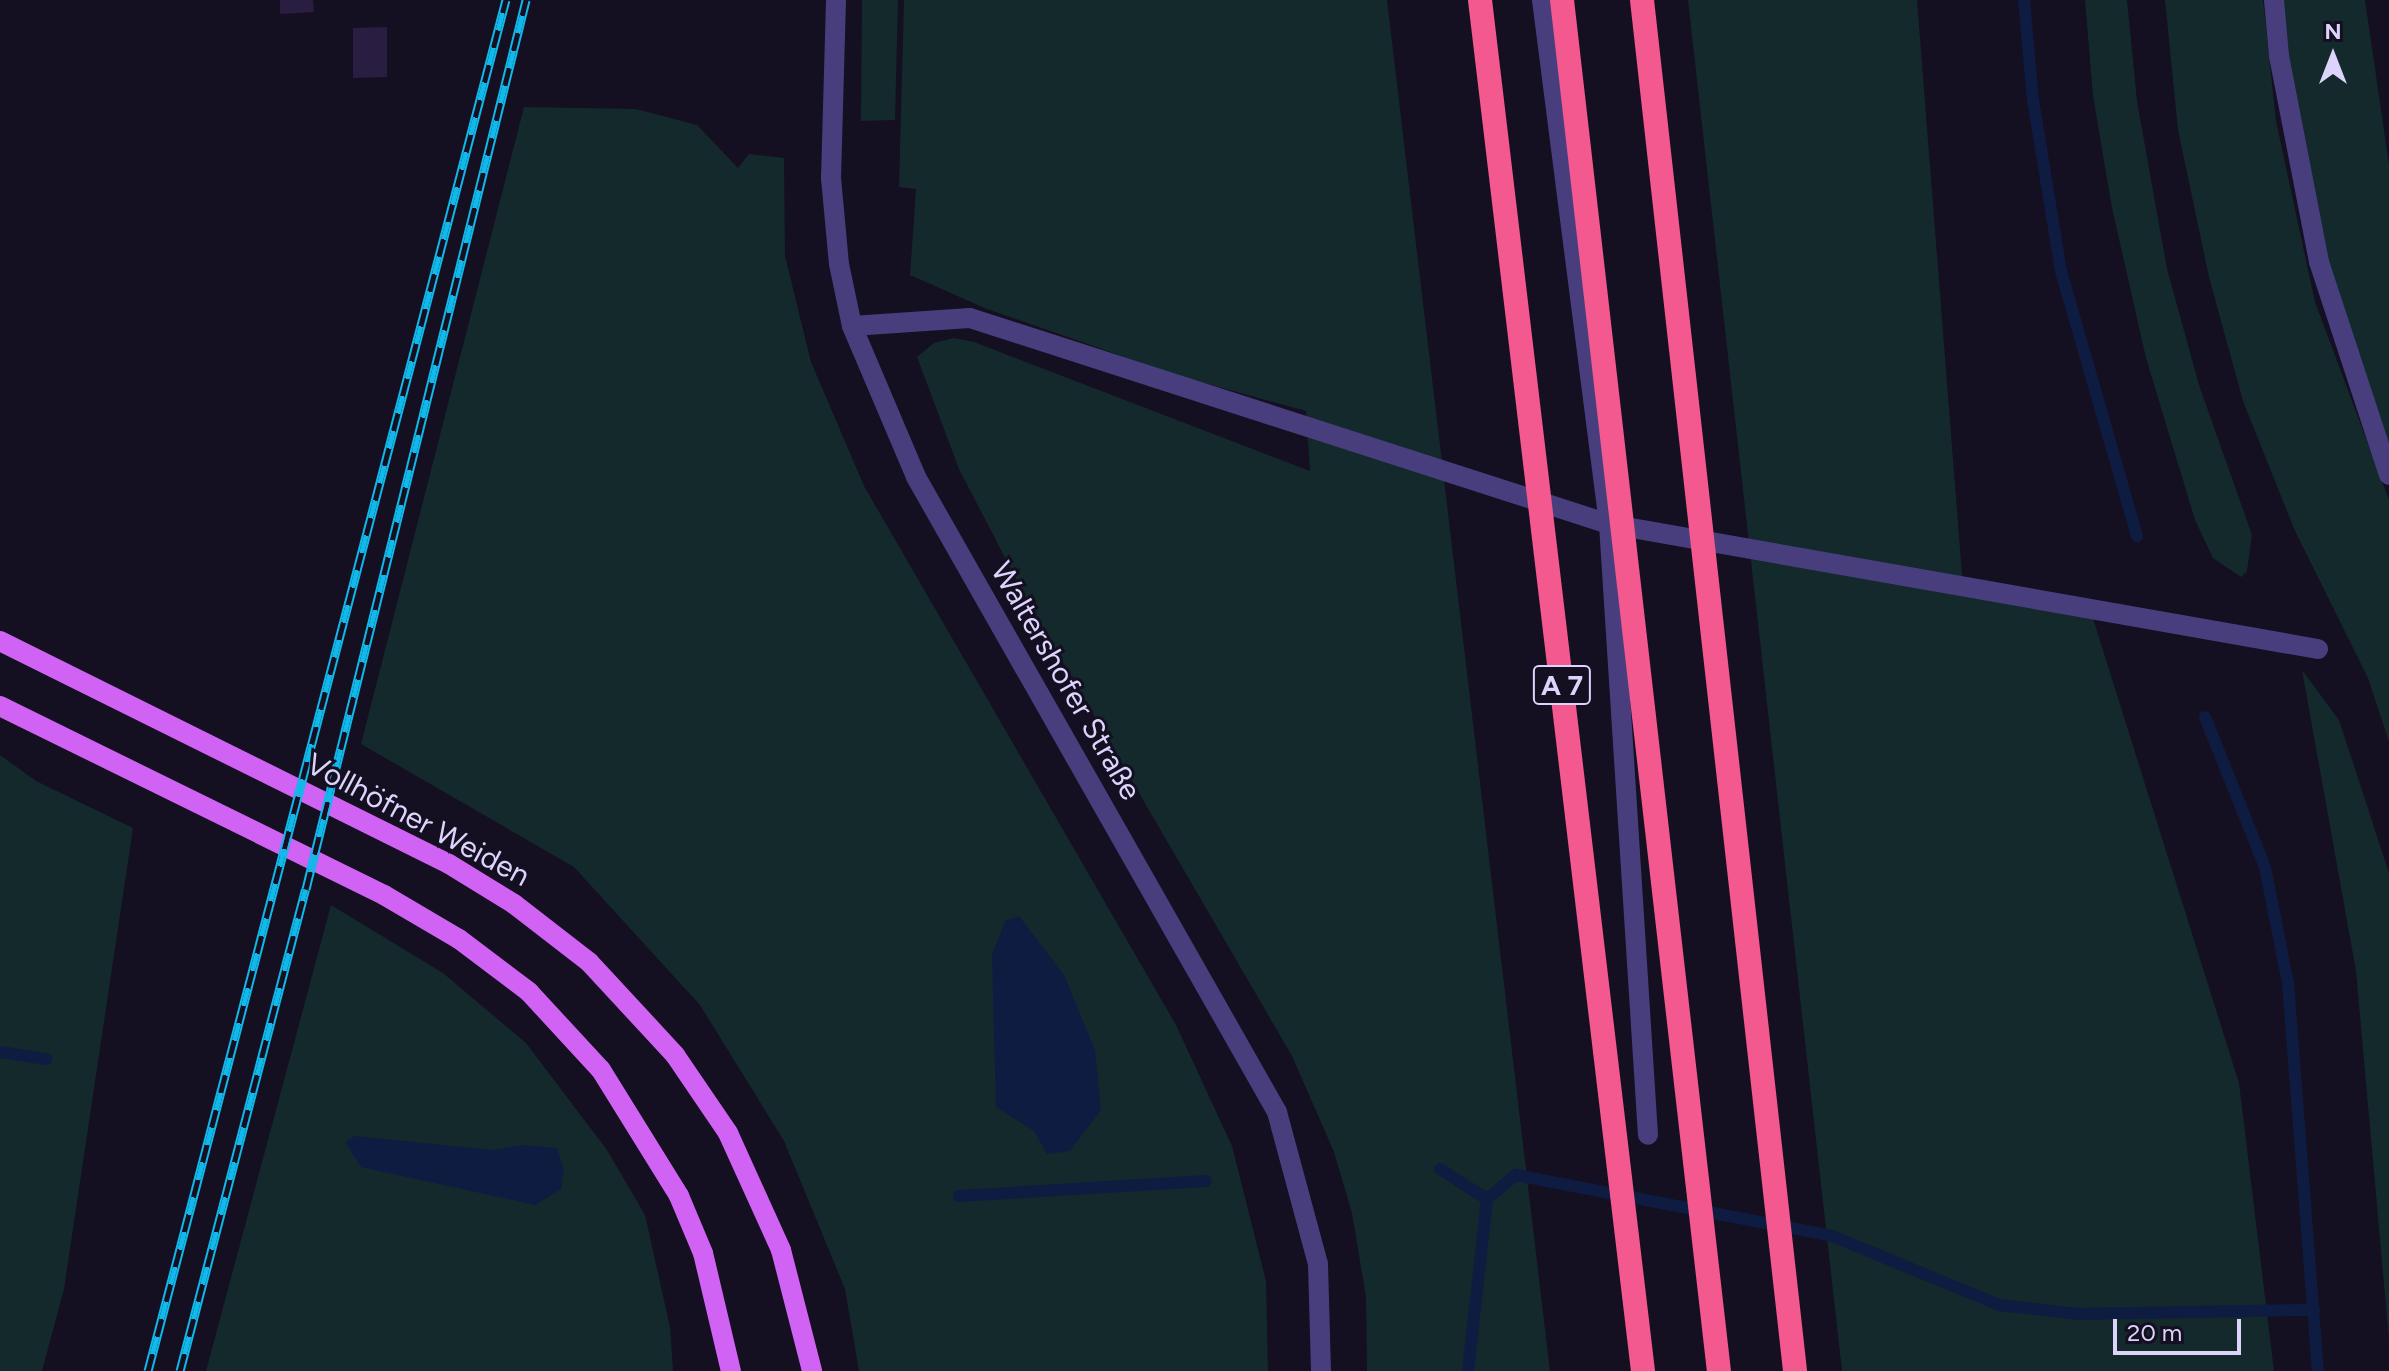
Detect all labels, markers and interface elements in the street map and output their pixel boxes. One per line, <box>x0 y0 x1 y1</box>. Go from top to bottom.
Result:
north arrow <box>2293 16 2373 96</box>
text: N <box>2324 18 2342 45</box>
street label: Waltershofer Straße <box>983 556 1149 806</box>
road number: A 7 <box>1532 661 1592 709</box>
street label: Vollhöfner Weiden <box>300 746 536 894</box>
scale bar <box>2117 1303 2245 1353</box>
text: 20 m <box>2127 1318 2182 1347</box>

